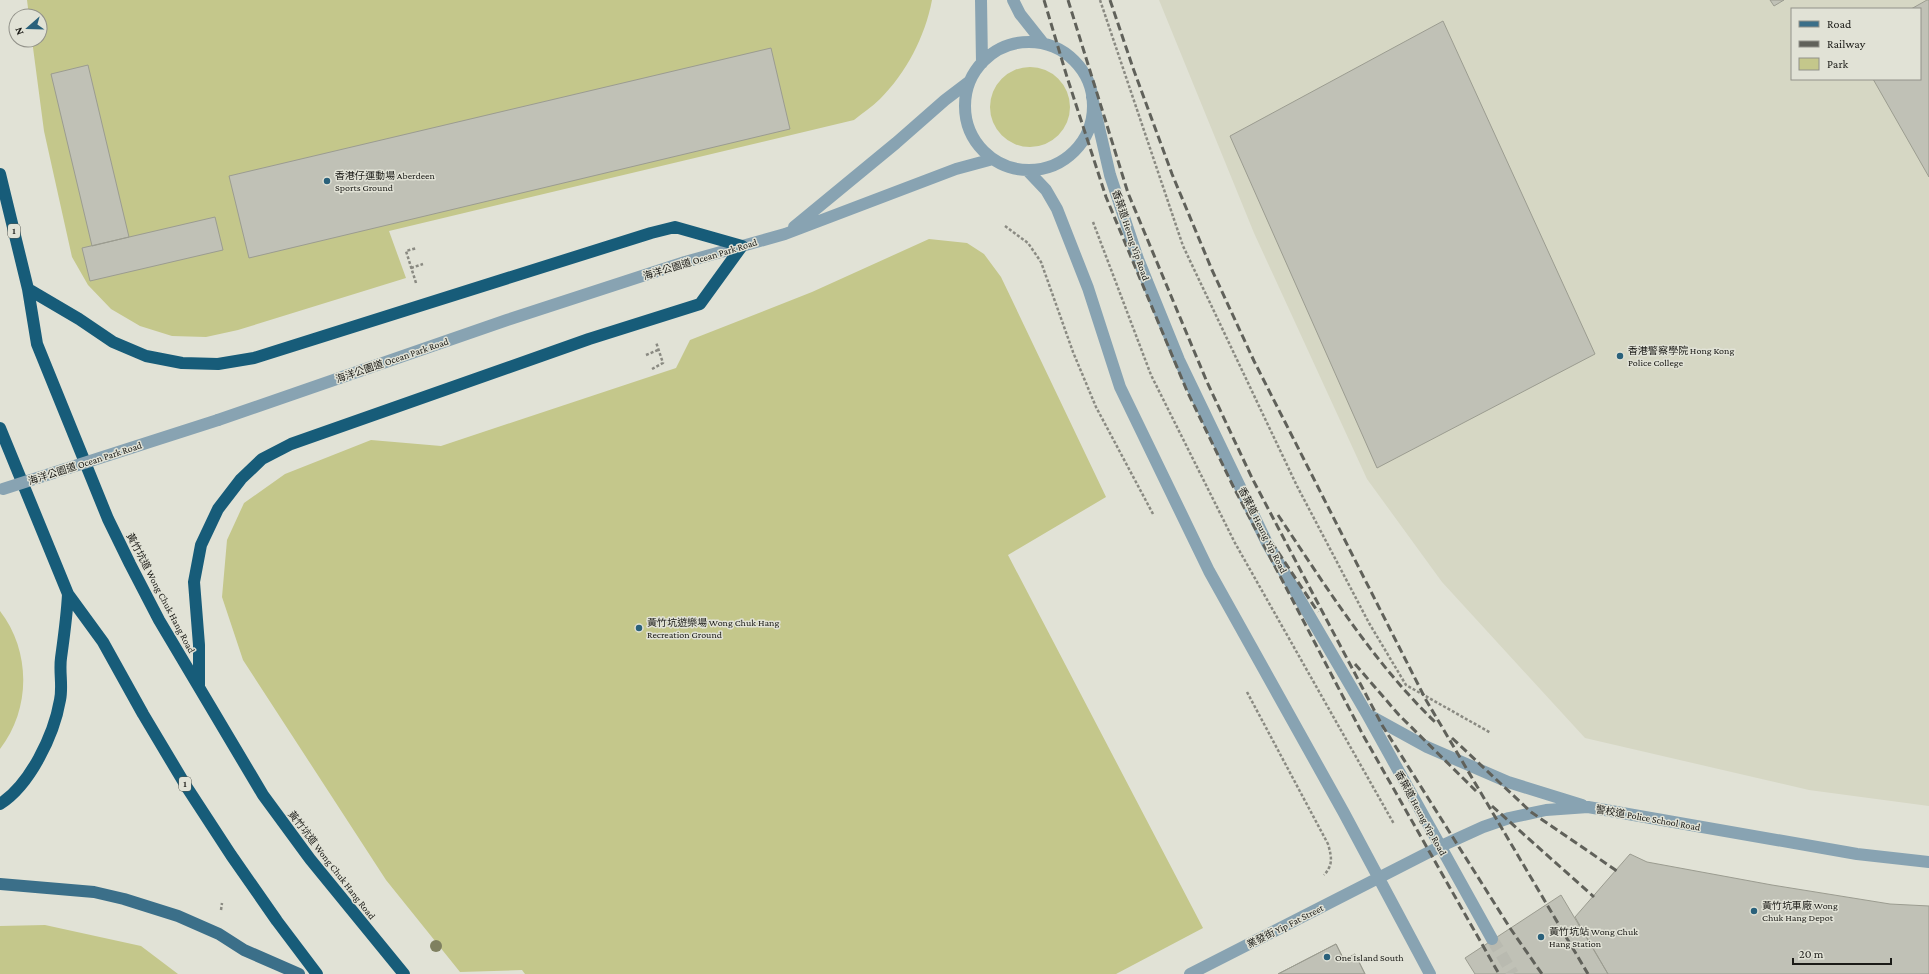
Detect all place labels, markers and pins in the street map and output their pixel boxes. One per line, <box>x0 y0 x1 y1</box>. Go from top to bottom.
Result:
place label: 香港仔運動場 Aberdeen Sports Ground <box>335 170 435 193</box>
marker: 香港仔運動場 Aberdeen Sports Ground <box>322 176 332 186</box>
place label: 香港警察學院 Hong Kong Police College <box>1628 345 1734 368</box>
marker: 香港警察學院 Hong Kong Police College <box>1615 351 1625 361</box>
place label: 黃竹坑遊樂場 Wong Chuk Hang Recreation Ground <box>647 617 779 640</box>
marker: 黃竹坑遊樂場 Wong Chuk Hang Recreation Ground <box>634 623 644 633</box>
place label: 黃竹坑車廠 Wong Chuk Hang Depot <box>1762 900 1838 923</box>
marker: 黃竹坑車廠 Wong Chuk Hang Depot <box>1749 906 1759 916</box>
place label: 黃竹坑站 Wong Chuk Hang Station <box>1549 926 1638 949</box>
marker: 黃竹坑站 Wong Chuk Hang Station <box>1536 932 1546 942</box>
marker: One Island South <box>1322 952 1332 962</box>
place label: One Island South <box>1335 952 1404 963</box>

